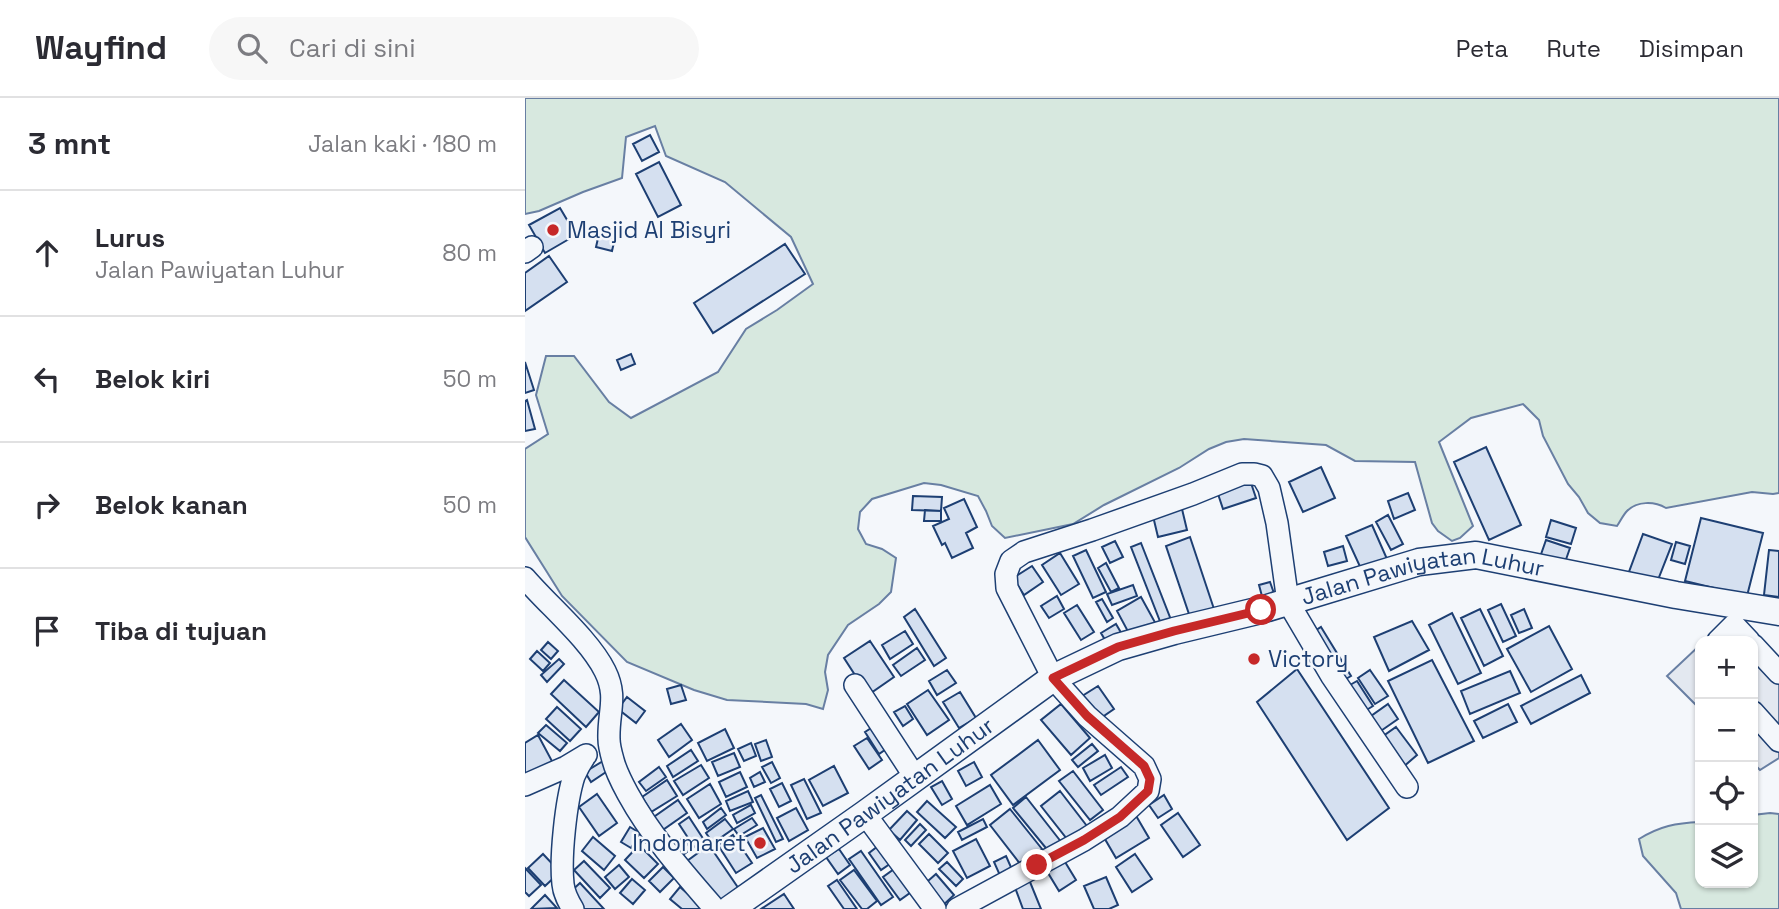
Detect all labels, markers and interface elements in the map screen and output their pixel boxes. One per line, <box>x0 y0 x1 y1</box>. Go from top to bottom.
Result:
search box <box>209 17 699 80</box>
text: Wayfind <box>35 27 167 69</box>
icon: search <box>233 29 271 67</box>
text: Cari di sini <box>289 31 416 65</box>
text: Peta <box>1456 33 1508 64</box>
text: Rute <box>1546 33 1601 64</box>
text: Disimpan <box>1639 33 1744 64</box>
text: 3 mnt <box>28 124 111 163</box>
text: Jalan kaki · 180 m <box>308 129 497 159</box>
place label: Masjid Al Bisyri <box>567 215 731 245</box>
text: Lurus <box>95 221 165 255</box>
marker: Masjid Al Bisyri <box>545 222 561 238</box>
icon: ahead <box>28 234 66 272</box>
text: 80 m <box>442 238 497 268</box>
text: Jalan Pawiyatan Luhur <box>95 255 344 285</box>
icon: left <box>28 360 66 398</box>
text: Belok kiri <box>95 362 210 396</box>
text: 50 m <box>443 364 497 394</box>
icon: right <box>28 486 66 524</box>
text: Belok kanan <box>95 488 248 522</box>
text: 50 m <box>443 490 497 520</box>
street label: Jalan Pawiyatan Luhur <box>1297 540 1547 612</box>
route start <box>1245 594 1276 625</box>
icon: arrive <box>28 612 66 650</box>
text: Tiba di tujuan <box>95 614 267 648</box>
map controls <box>1695 636 1758 888</box>
button: + <box>1695 636 1758 699</box>
place label: Victory <box>1268 644 1348 674</box>
marker: Victory <box>1246 651 1262 667</box>
button: − <box>1695 699 1758 762</box>
street label: Jalan Pawiyatan Luhur <box>780 711 1000 880</box>
button: locate <box>1695 762 1758 825</box>
button: layers <box>1695 825 1758 888</box>
place label: Indomaret <box>632 828 746 858</box>
marker: Indomaret <box>752 835 768 851</box>
route end <box>1021 849 1052 880</box>

